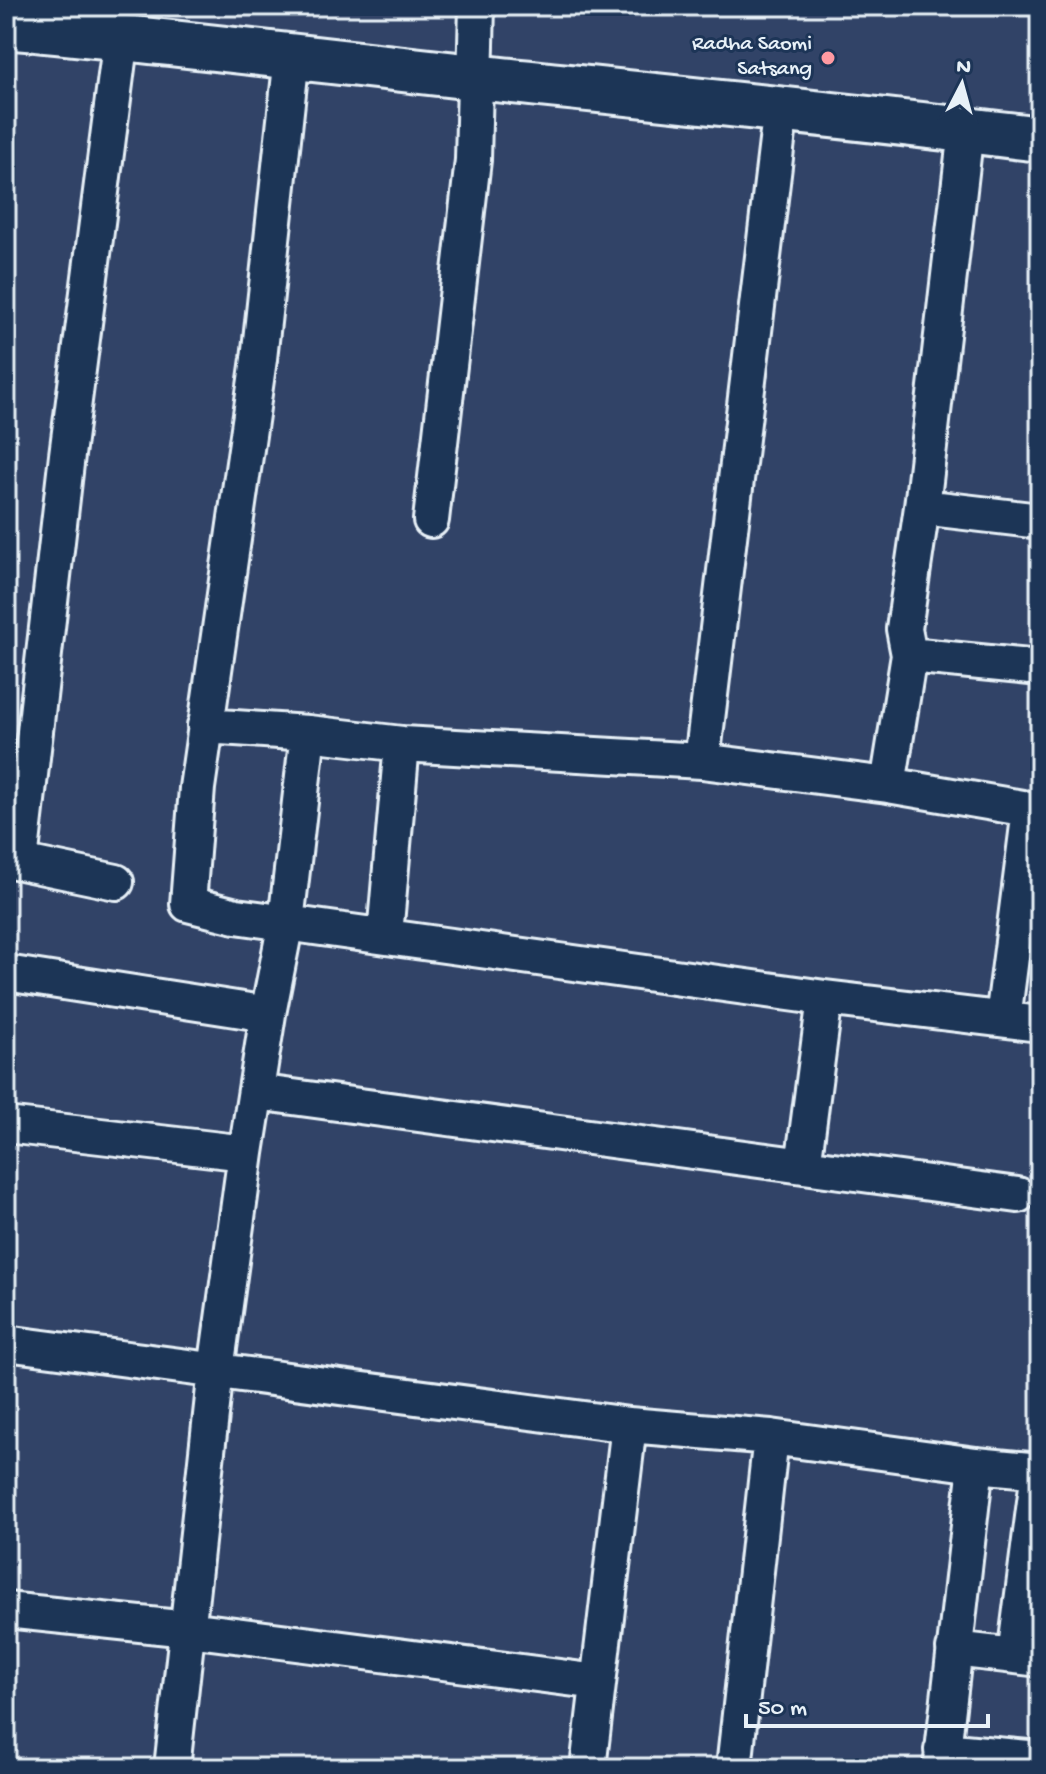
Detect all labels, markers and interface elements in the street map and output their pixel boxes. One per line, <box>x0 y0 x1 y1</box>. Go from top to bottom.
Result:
place label: Radha Saomi Satsang <box>692 32 812 83</box>
north arrow <box>922 44 1002 124</box>
marker: Radha Saomi Satsang <box>819 49 837 67</box>
text: N <box>955 54 972 82</box>
scale bar <box>746 1678 988 1728</box>
text: 50 m <box>758 1695 807 1724</box>

